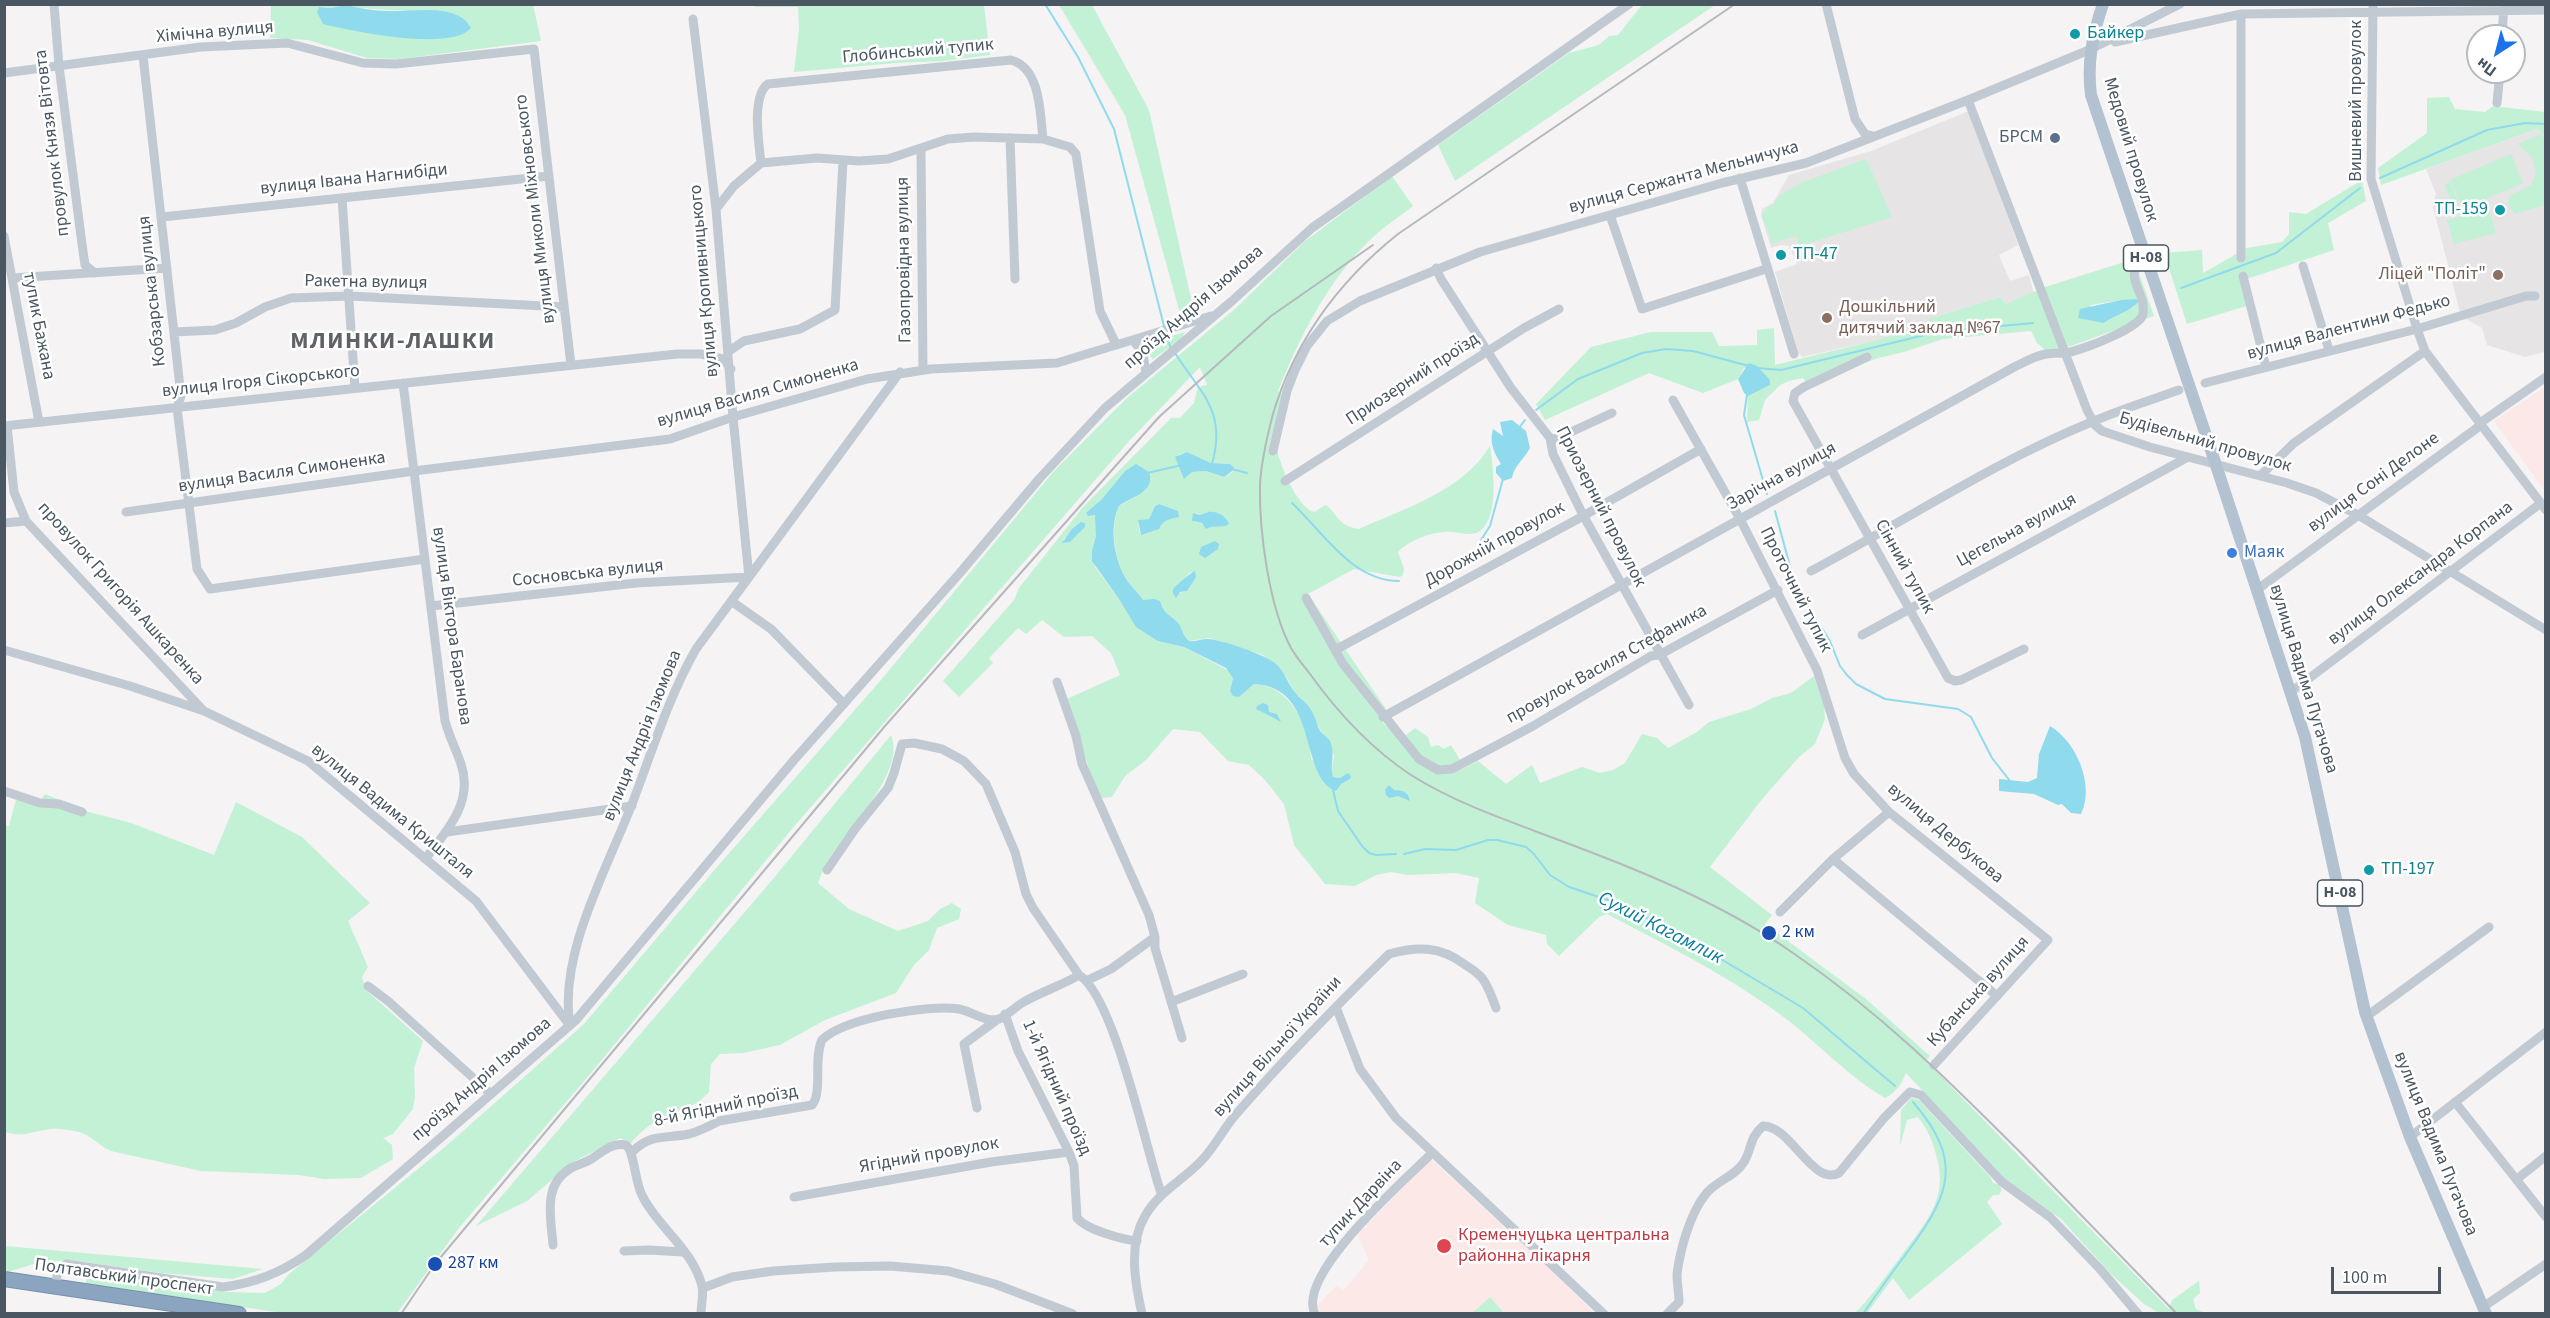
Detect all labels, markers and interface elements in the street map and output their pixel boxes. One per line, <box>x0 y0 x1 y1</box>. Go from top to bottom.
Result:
street label: Хімічна вулиця <box>155 17 275 49</box>
street label: Вишневий провулок <box>2346 20 2368 182</box>
place label: Байкер <box>2087 23 2144 45</box>
north arrow <box>2466 24 2526 84</box>
marker: Байкер <box>2068 27 2082 41</box>
street label: Глобинський тупик <box>841 35 995 69</box>
street label: провулок Князя Вітовта <box>31 48 75 238</box>
text: Пн <box>2472 52 2501 82</box>
street label: Медовий провулок <box>2098 75 2162 225</box>
street label: вулиця Миколи Міхновського <box>511 93 561 325</box>
place label: БРСМ <box>1999 127 2043 149</box>
marker: БРСМ <box>2048 131 2062 145</box>
street label: вулиця Сержанта Мельничука <box>1567 137 1801 219</box>
street label: вулиця Івана Нагнибіди <box>259 159 449 201</box>
street label: Газопровідна вулиця <box>893 177 917 343</box>
street label: вулиця Кропивницького <box>686 184 724 378</box>
place label: ТП-159 <box>2434 199 2488 221</box>
marker: ТП-159 <box>2493 203 2507 217</box>
street label: Кобзарська вулиця <box>134 215 172 367</box>
street label: проїзд Андрія Ізюмова <box>1120 241 1268 375</box>
place label: ТП-47 <box>1793 244 1838 266</box>
road number: Н-08 <box>2124 245 2168 271</box>
marker: ТП-47 <box>1774 248 1788 262</box>
place label: Ліцей "Політ" <box>2379 264 2486 286</box>
marker: Ліцей "Політ" <box>2491 268 2505 282</box>
street label: тупик Бажана <box>17 270 59 382</box>
street label: Ракетна вулиця <box>304 271 428 295</box>
street label: вулиця Валентини Федько <box>2245 290 2453 366</box>
place label: Дошкільний дитячий заклад №67 <box>1839 297 2001 340</box>
marker: Дошкільний дитячий заклад №67 <box>1820 311 1834 325</box>
district label: МЛИНКИ-ЛАШКИ <box>290 329 496 357</box>
street label: Приозерний проїзд <box>1342 329 1484 431</box>
street label: вулиця Василя Симоненка <box>655 355 861 433</box>
street label: вулиця Ігоря Сікорського <box>161 361 361 403</box>
street label: Будівельний провулок <box>2116 408 2294 478</box>
street label: Приозерний провулок <box>1550 423 1650 591</box>
street label: вулиця Соні Делоне <box>2304 428 2444 538</box>
street label: Зарічна вулиця <box>1724 438 1840 516</box>
street label: вулиця Василя Симоненка <box>177 448 387 498</box>
street label: Цегельна вулиця <box>1953 489 2081 573</box>
street label: Дорожній провулок <box>1421 497 1569 593</box>
street label: вулиця Олександра Корпана <box>2324 497 2518 651</box>
street label: провулок Григорія Ашкаренка <box>32 498 208 690</box>
street label: Сінний тупик <box>1869 516 1939 618</box>
street label: Проточний тупик <box>1754 524 1836 656</box>
street label: вулиця Віктора Баранова <box>426 525 476 727</box>
place label: Маяк <box>2244 542 2284 564</box>
marker: Маяк <box>2225 546 2239 560</box>
street label: Сосновська вулиця <box>511 555 665 593</box>
street label: вулиця Вадима Пугачова <box>2264 582 2342 776</box>
street label: провулок Василя Стефаника <box>1503 601 1711 729</box>
street label: вулиця Андрія Ізюмова <box>599 647 687 825</box>
street label: вулиця Вадима Кришталя <box>306 740 478 884</box>
street label: вулиця Дербукова <box>1882 779 2008 889</box>
place label: ТП-197 <box>2381 859 2435 881</box>
marker: ТП-197 <box>2362 863 2376 877</box>
road number: Н-08 <box>2318 880 2362 906</box>
water label: Сухий Кагамлик <box>1594 887 1726 971</box>
place label: 2 км <box>1782 922 1815 944</box>
marker: 2 км <box>1760 924 1778 942</box>
street label: Кубанська вулиця <box>1923 932 2035 1052</box>
street label: вулиця Вільної України <box>1209 972 1347 1122</box>
street label: проїзд Андрія Ізюмова <box>408 1013 556 1147</box>
street label: 1-й Ягідний проїзд <box>1016 1017 1096 1159</box>
street label: вулиця Вадима Пугачова <box>2388 1049 2482 1239</box>
street label: 8-й Ягідний проїзд <box>652 1081 800 1133</box>
street label: Ягідний провулок <box>858 1133 1000 1179</box>
street label: тупик Дарвіна <box>1315 1155 1407 1253</box>
place label: Кременчуцька центральна районна лікарня <box>1458 1225 1669 1268</box>
marker: Кременчуцька центральна районна лікарня <box>1435 1237 1453 1255</box>
place label: 287 км <box>448 1253 499 1275</box>
street label: Полтавський проспект <box>33 1255 215 1301</box>
marker: 287 км <box>426 1255 444 1273</box>
scale bar <box>2334 1255 2444 1293</box>
text: 100 m <box>2342 1265 2387 1290</box>

